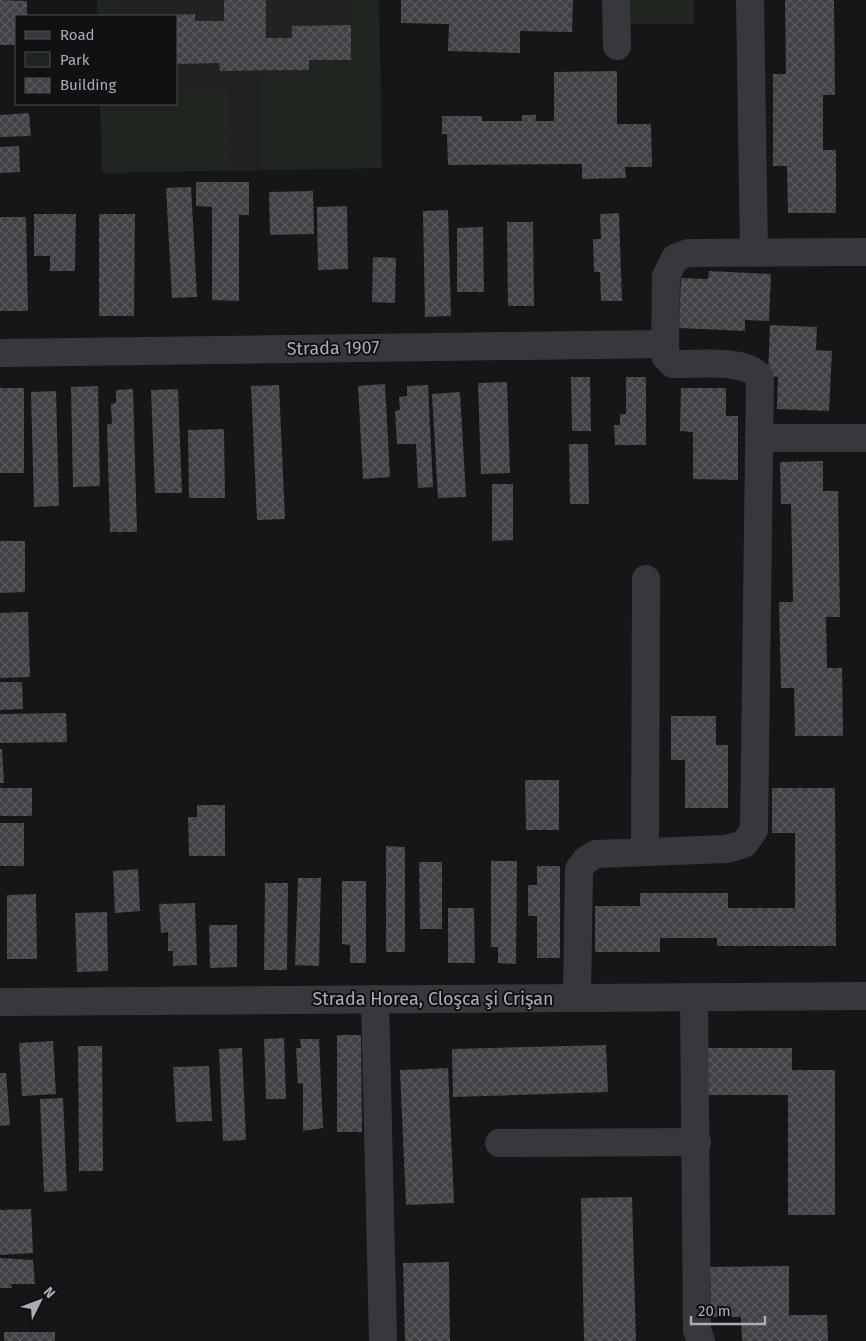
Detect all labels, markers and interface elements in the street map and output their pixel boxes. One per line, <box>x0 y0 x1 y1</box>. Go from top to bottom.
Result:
legend <box>15 15 178 105</box>
text: Road <box>60 26 95 44</box>
text: Park <box>60 51 90 69</box>
text: Building <box>60 76 116 94</box>
street label: Strada 1907 <box>286 336 380 360</box>
street label: Strada Horea, Cloşca şi Crişan <box>312 988 554 1010</box>
north arrow <box>15 1276 65 1326</box>
text: N <box>40 1283 59 1302</box>
scale bar <box>691 1294 765 1326</box>
text: 20 m <box>698 1302 731 1320</box>

